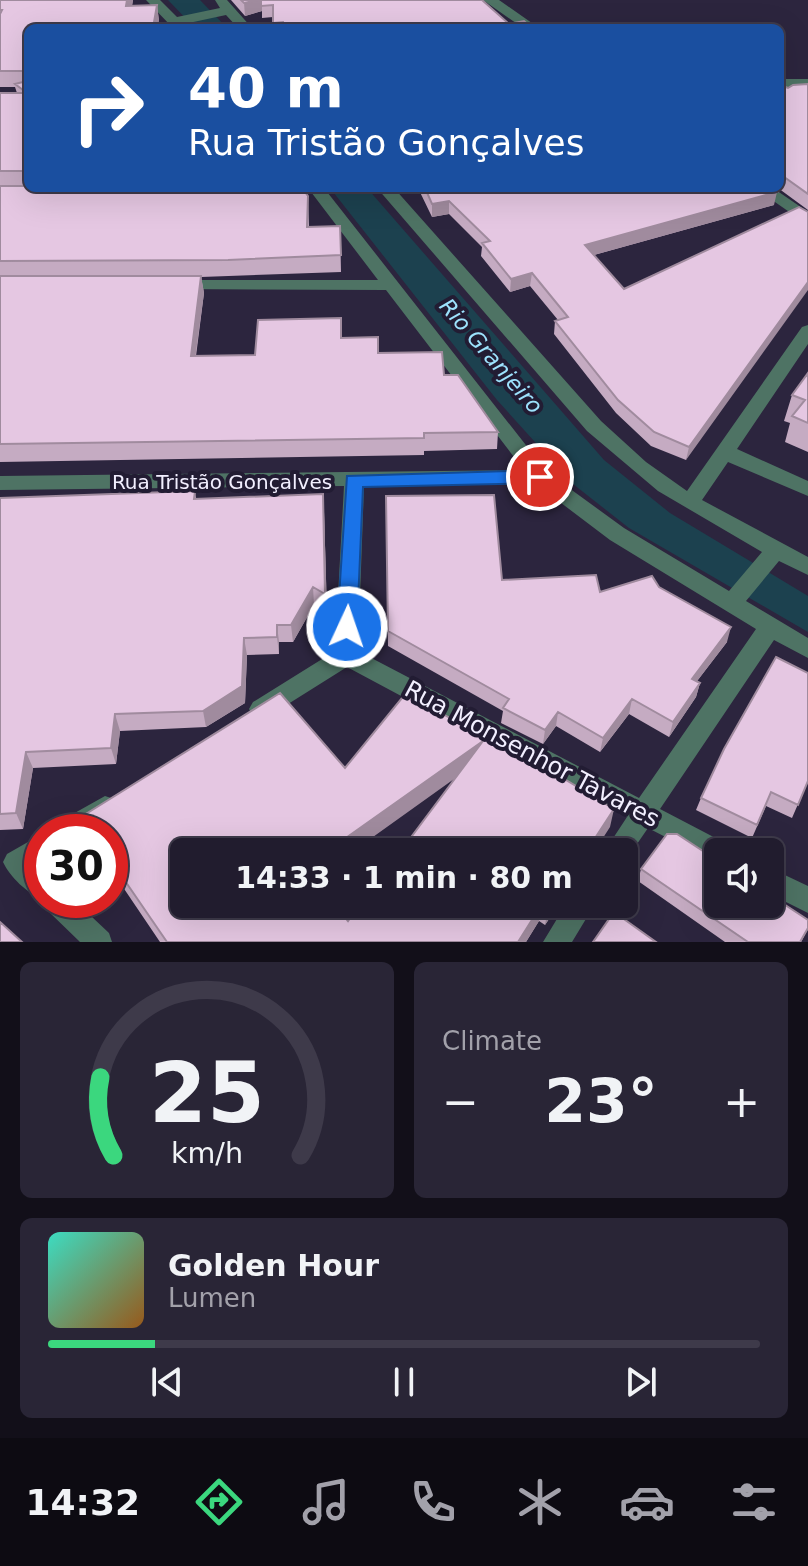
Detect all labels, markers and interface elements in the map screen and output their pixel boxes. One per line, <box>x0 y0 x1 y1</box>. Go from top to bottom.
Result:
text: 40 m <box>188 55 344 120</box>
icon: right <box>56 56 160 160</box>
text: Rua Tristão Gonçalves <box>188 122 584 163</box>
water label: Rio Granjeiro <box>434 294 548 418</box>
pin <box>506 443 574 511</box>
icon: arrive <box>518 455 562 499</box>
street label: Rua Tristão Gonçalves <box>112 470 332 494</box>
position arrow <box>305 585 389 669</box>
street label: Rua Monsenhor Tavares <box>400 675 664 833</box>
speed limit sign: 30 <box>24 814 128 918</box>
map controls <box>704 838 784 918</box>
button: sound <box>704 838 784 918</box>
text: 14:33 · 1 min · 80 m <box>235 860 573 895</box>
text: Climate <box>442 1026 542 1056</box>
text: 25 <box>149 1045 265 1142</box>
text: 23° <box>544 1066 658 1136</box>
text: − <box>442 1076 479 1127</box>
text: + <box>723 1076 760 1127</box>
text: km/h <box>171 1136 243 1170</box>
text: Golden Hour <box>168 1248 379 1283</box>
text: Lumen <box>168 1283 256 1313</box>
icon: previous <box>145 1360 189 1404</box>
icon: pause <box>382 1360 426 1404</box>
icon: next <box>619 1360 663 1404</box>
icon: directions <box>191 1474 247 1530</box>
icon: music <box>298 1474 354 1530</box>
icon: phone <box>405 1474 461 1530</box>
icon: climate <box>512 1474 568 1530</box>
icon: car <box>619 1474 675 1530</box>
icon: filters <box>726 1474 782 1530</box>
text: 14:32 <box>26 1482 140 1523</box>

